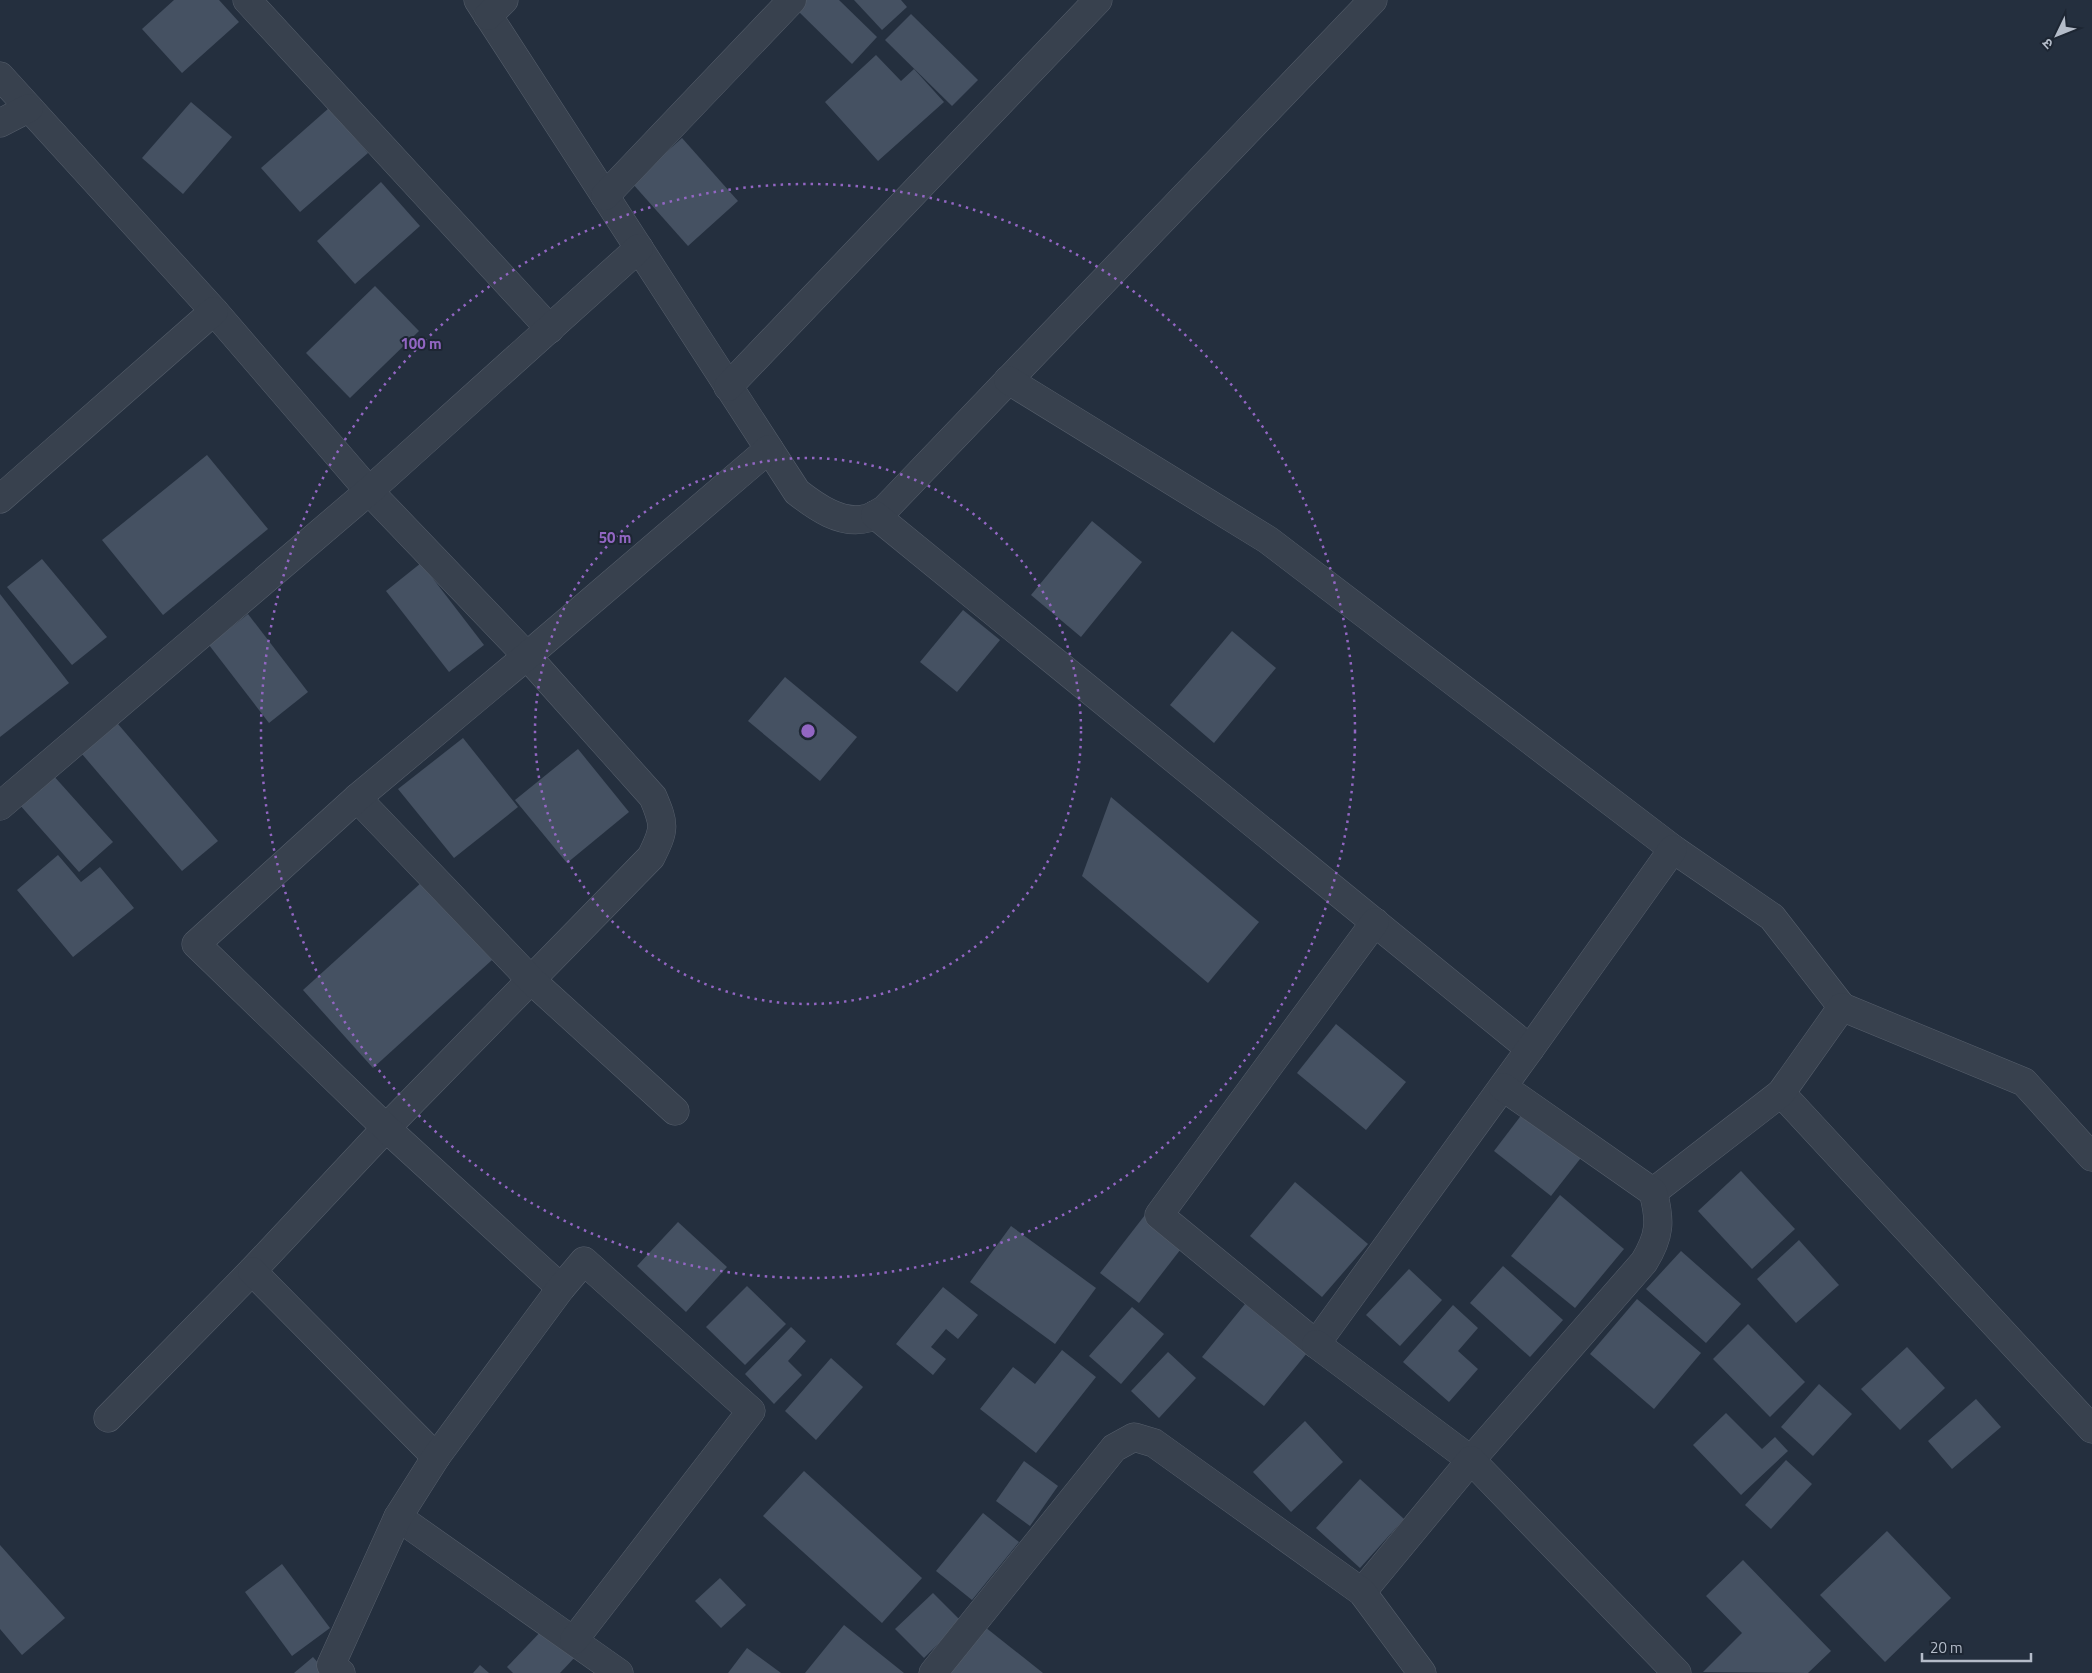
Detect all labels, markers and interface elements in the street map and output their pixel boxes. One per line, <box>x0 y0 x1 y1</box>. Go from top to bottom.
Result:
north arrow <box>2032 10 2082 60</box>
text: उ <box>2036 33 2058 54</box>
text: 100 m <box>400 332 442 355</box>
text: 50 m <box>599 526 631 549</box>
centre of rings <box>799 722 817 740</box>
scale bar <box>1922 1630 2031 1662</box>
text: 20 m <box>1930 1636 1963 1659</box>

